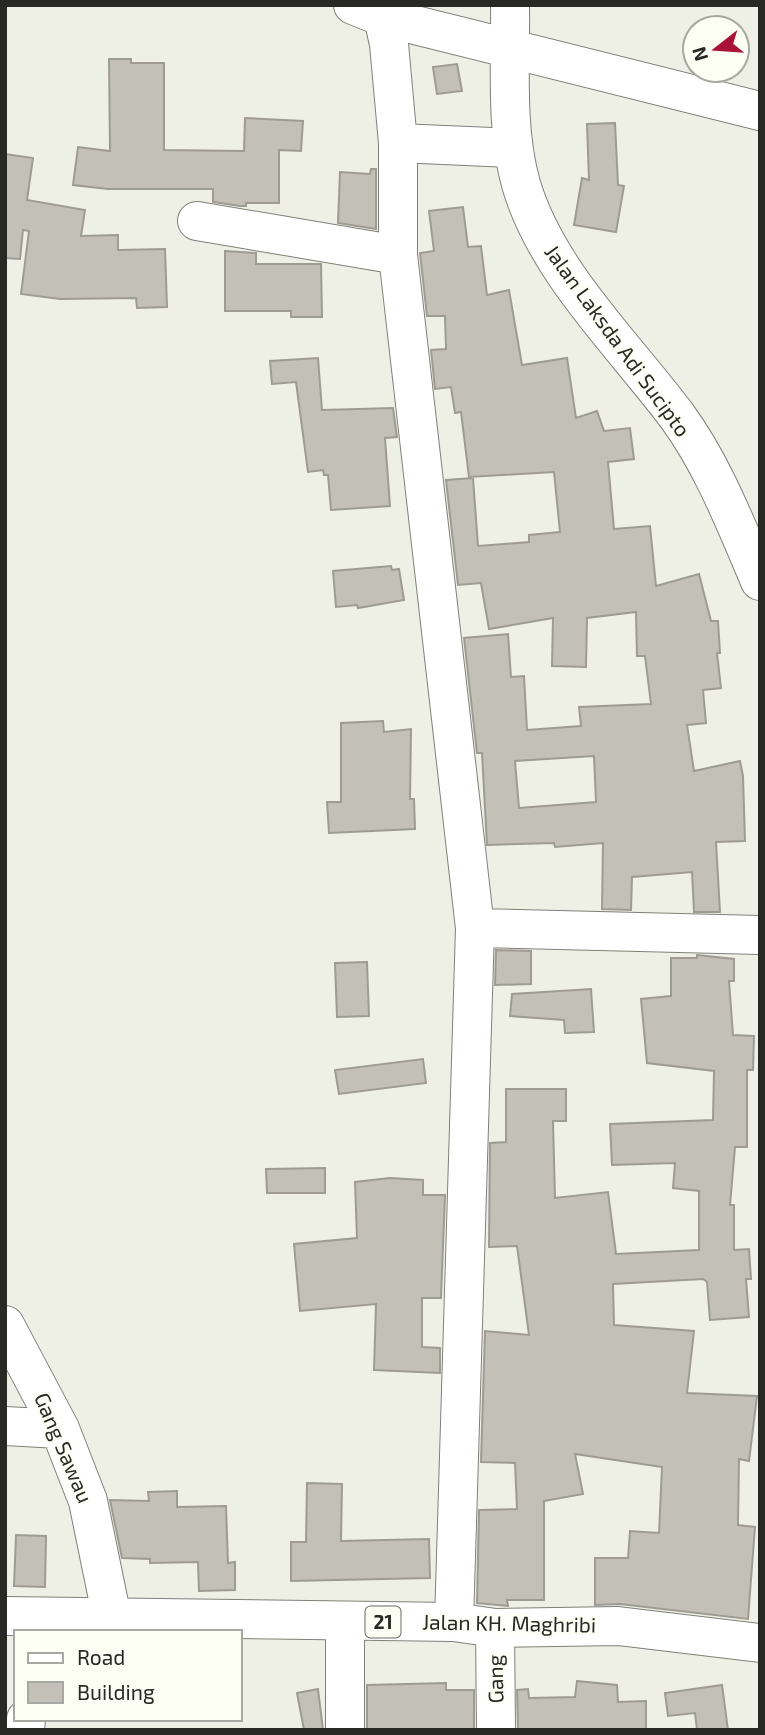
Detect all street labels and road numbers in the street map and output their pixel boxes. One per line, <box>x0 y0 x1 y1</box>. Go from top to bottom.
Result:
street label: Jalan Laksda Adi Sucipto <box>540 239 696 441</box>
street label: Gang Sawau <box>30 1389 99 1506</box>
road number: 21 <box>366 1606 400 1638</box>
street label: Jalan KH. Maghribi <box>422 1608 596 1637</box>
street label: Gang <box>482 1654 507 1704</box>

